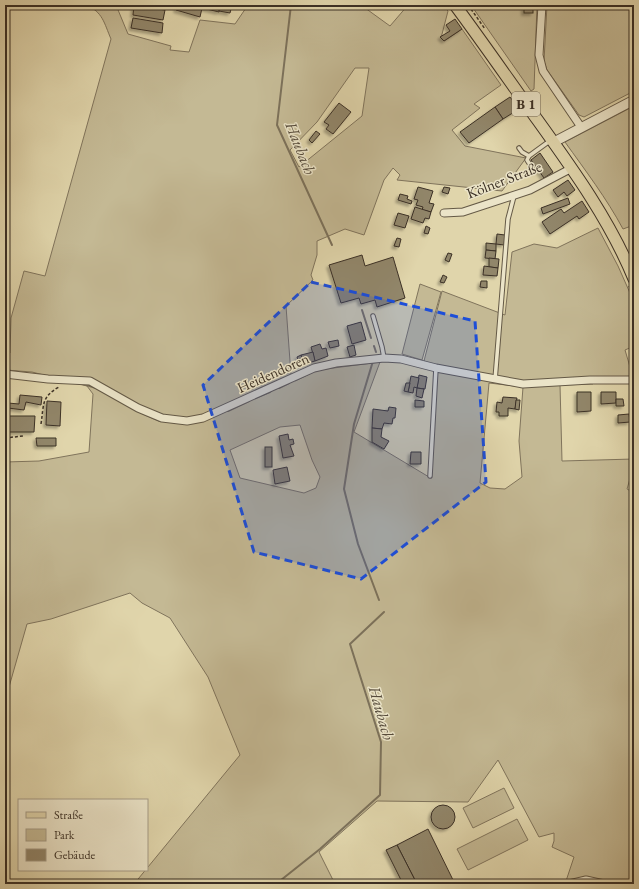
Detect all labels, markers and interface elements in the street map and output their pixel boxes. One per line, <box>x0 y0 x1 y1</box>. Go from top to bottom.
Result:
road number: B 1 <box>512 92 540 116</box>
water label: Haubach <box>280 118 321 178</box>
street label: Kölner Straße <box>464 156 544 203</box>
street label: Heidendoren <box>234 348 312 397</box>
water label: Haubach <box>364 683 399 743</box>
legend <box>18 799 148 871</box>
text: Straße <box>54 807 83 823</box>
text: Park <box>54 827 75 843</box>
text: Gebäude <box>54 847 96 863</box>

